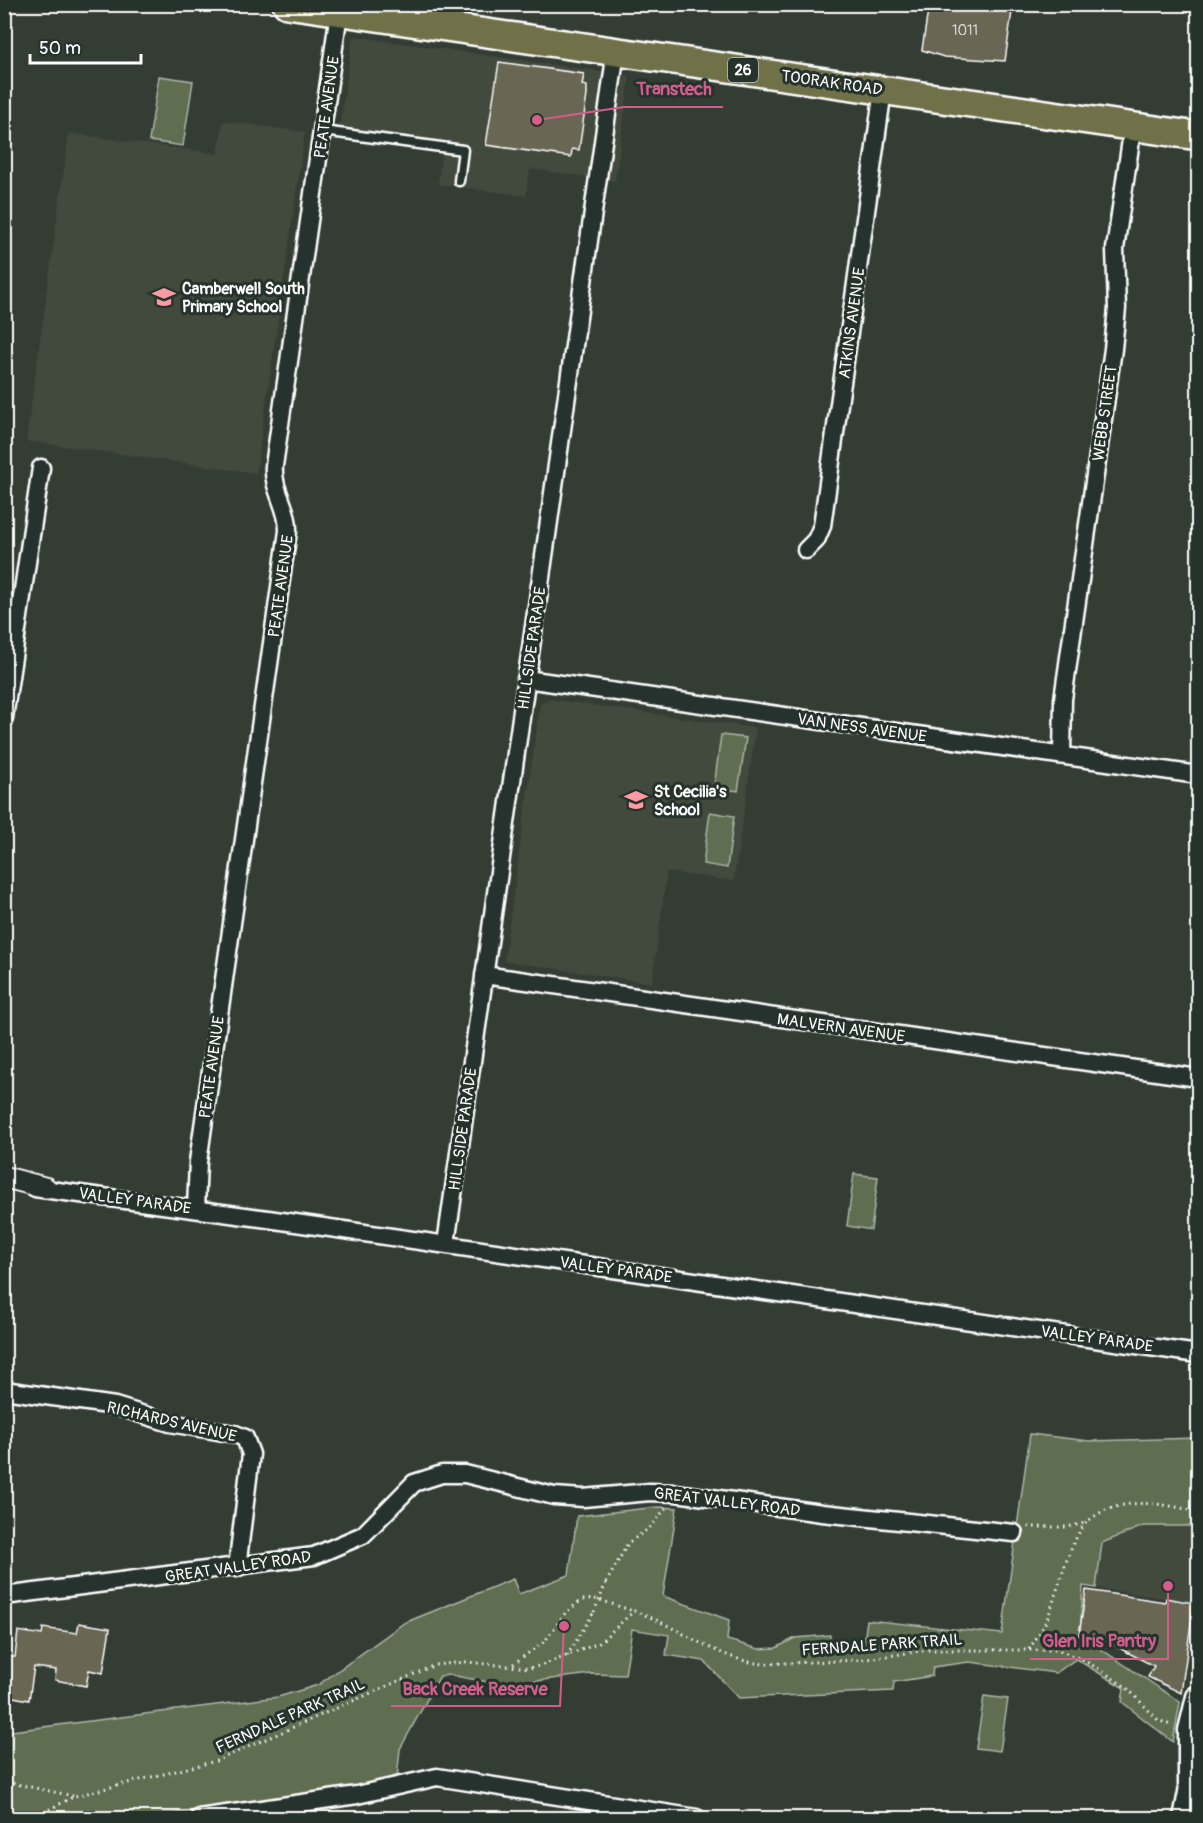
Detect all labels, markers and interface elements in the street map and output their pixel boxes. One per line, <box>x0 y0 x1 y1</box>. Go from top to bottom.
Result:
house number: 1011 <box>952 22 978 39</box>
scale bar <box>30 27 141 65</box>
text: 50 m <box>39 37 81 60</box>
street label: PEATE AVENUE <box>310 55 344 160</box>
road number: 26 <box>728 58 758 82</box>
street label: TOORAK ROAD <box>780 66 884 100</box>
callout: Transtech <box>624 71 723 107</box>
text: Transtech <box>635 78 712 101</box>
street label: ATKINS AVENUE <box>834 266 870 380</box>
place label: Camberwell South Primary School <box>182 279 305 317</box>
school or university icon: Camberwell South Primary School <box>151 284 177 310</box>
street label: WEBB STREET <box>1088 364 1122 462</box>
street label: PEATE AVENUE <box>264 534 298 639</box>
street label: HILLSIDE PARADE <box>513 585 551 711</box>
street label: VAN NESS AVENUE <box>796 709 928 747</box>
place label: St Cecilia's School <box>654 782 727 820</box>
school or university icon: St Cecilia's School <box>623 787 649 813</box>
street label: MALVERN AVENUE <box>776 1009 906 1047</box>
street label: PEATE AVENUE <box>195 1015 229 1120</box>
street label: HILLSIDE PARADE <box>444 1066 482 1192</box>
street label: VALLEY PARADE <box>77 1183 192 1219</box>
street label: VALLEY PARADE <box>558 1252 673 1288</box>
street label: VALLEY PARADE <box>1039 1321 1154 1357</box>
street label: RICHARDS AVENUE <box>105 1397 239 1447</box>
street label: GREAT VALLEY ROAD <box>653 1483 801 1521</box>
street label: GREAT VALLEY ROAD <box>164 1547 313 1587</box>
callout: Glen Iris Pantry <box>1030 1623 1168 1659</box>
street label: FERNDALE PARK TRAIL <box>801 1629 963 1661</box>
text: Glen Iris Pantry <box>1042 1630 1156 1653</box>
callout: Back Creek Reserve <box>391 1670 560 1706</box>
street label: FERNDALE PARK TRAIL <box>213 1674 368 1758</box>
text: Back Creek Reserve <box>402 1678 549 1701</box>

